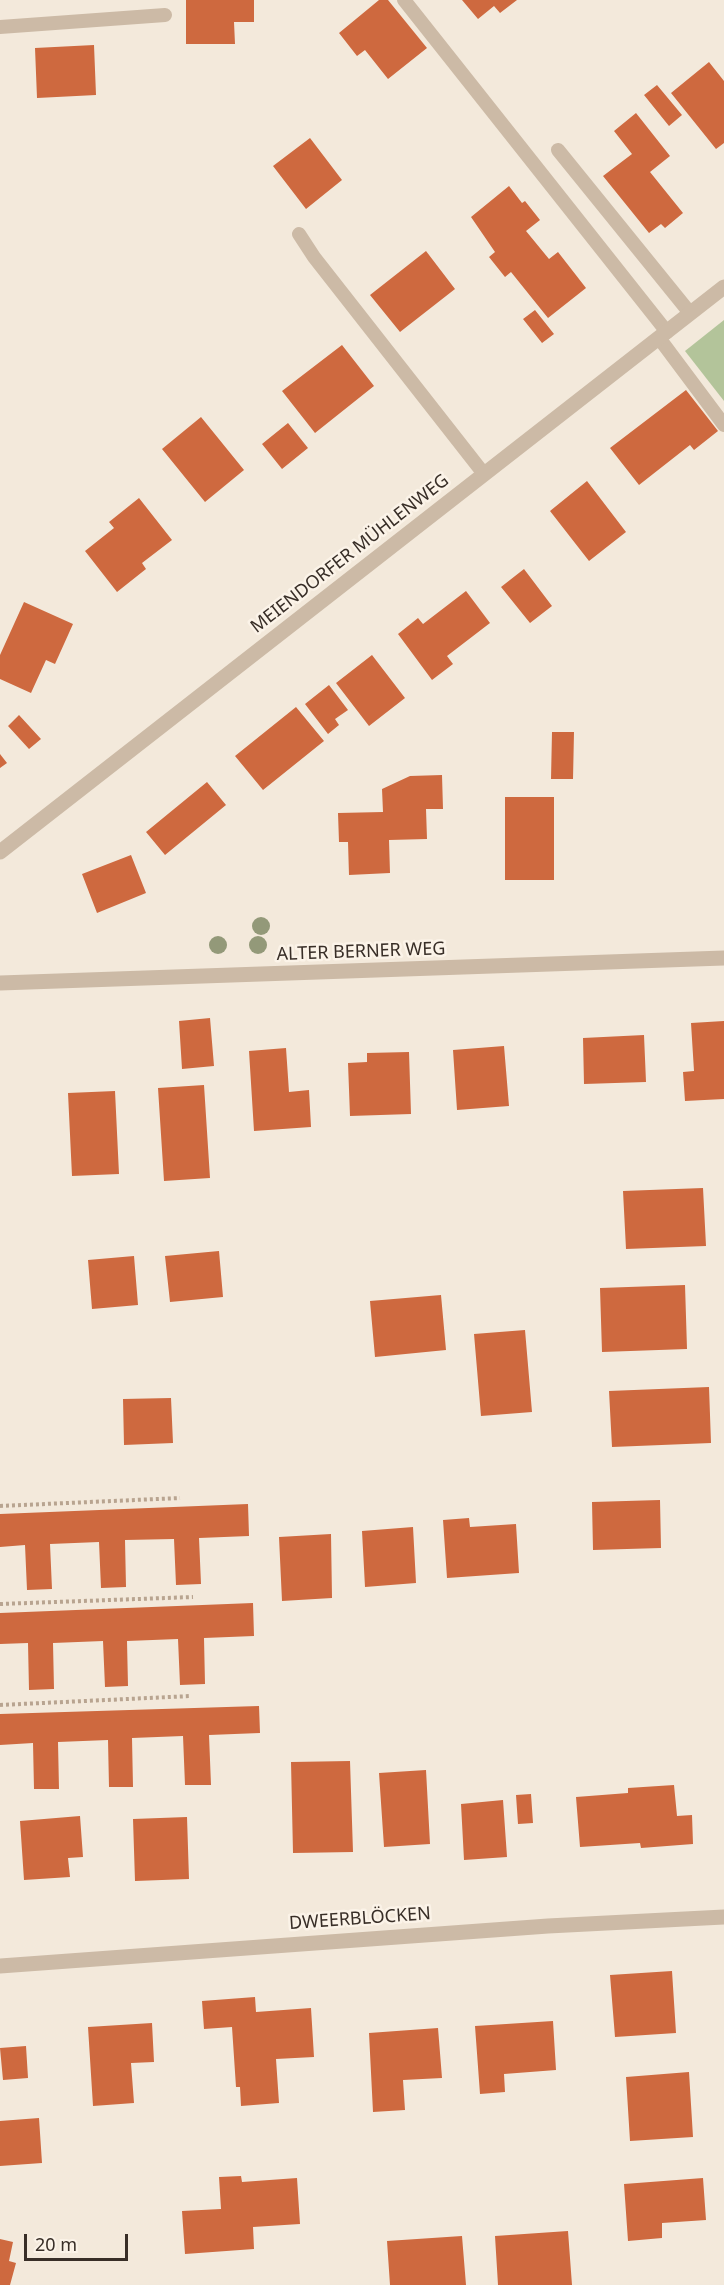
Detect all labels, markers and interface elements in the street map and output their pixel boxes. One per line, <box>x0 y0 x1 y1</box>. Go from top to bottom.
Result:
street label: MEIENDORFER MÜHLENWEG <box>247 470 453 638</box>
street label: ALTER BERNER WEG <box>276 938 446 966</box>
street label: DWEERBLÖCKEN <box>288 1903 432 1935</box>
scale bar <box>27 2222 130 2260</box>
text: 20 m <box>35 2232 77 2256</box>

